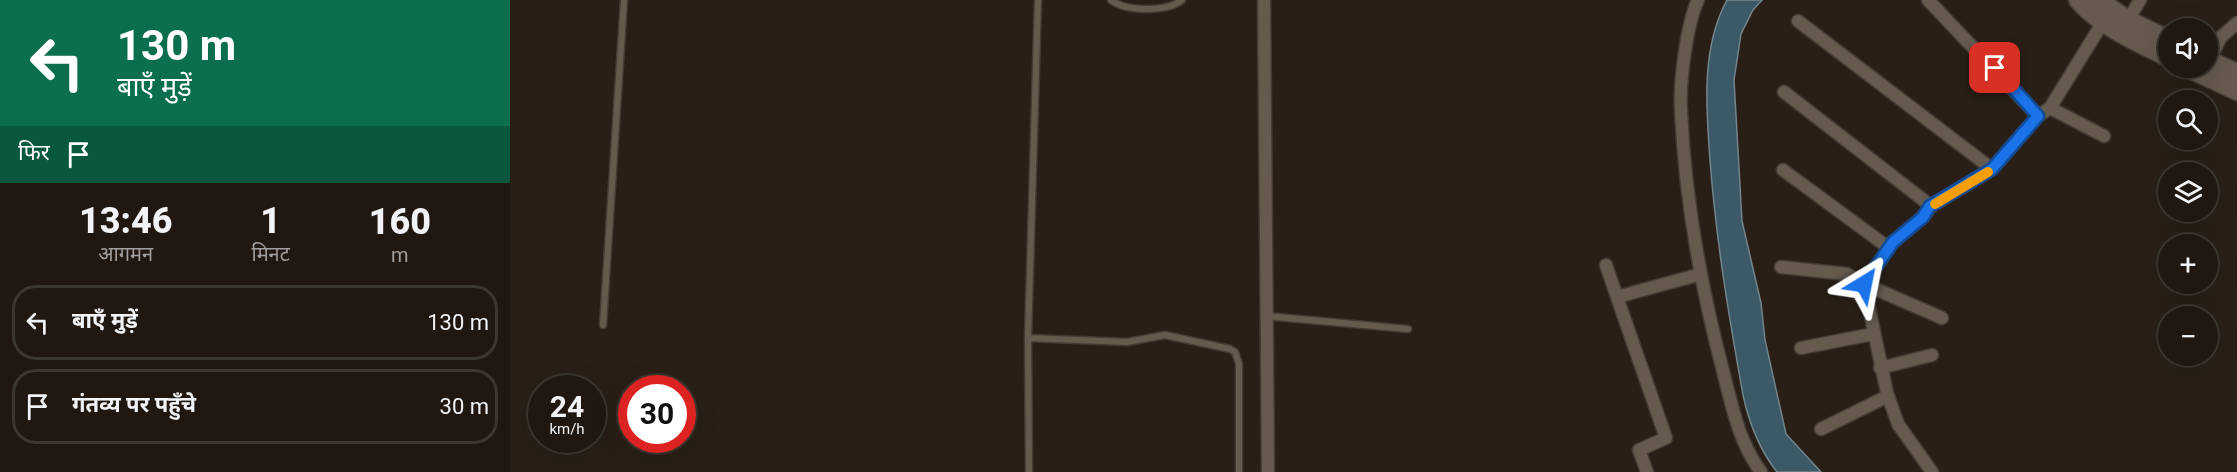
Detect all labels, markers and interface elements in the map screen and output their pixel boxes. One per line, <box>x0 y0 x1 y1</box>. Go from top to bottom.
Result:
map controls <box>2158 18 2218 366</box>
button: sound <box>2158 18 2218 78</box>
text: 130 m <box>117 21 236 70</box>
icon: left <box>18 24 96 102</box>
pin <box>1969 42 2020 93</box>
icon: arrive <box>1978 51 2011 84</box>
text: बाएँ मुड़ें <box>117 71 192 103</box>
button: search <box>2158 90 2218 150</box>
icon: arrive <box>62 138 95 171</box>
text: फिर <box>18 140 50 165</box>
button: layers <box>2158 162 2218 222</box>
text: 13:46 <box>79 200 172 242</box>
text: 1 <box>260 200 281 242</box>
text: 160 <box>369 201 431 243</box>
button: + <box>2158 234 2218 294</box>
text: आगमन <box>98 242 153 266</box>
text: मिनट <box>251 242 290 266</box>
text: m <box>391 243 409 267</box>
position arrow <box>1832 252 1896 316</box>
icon: left <box>21 306 54 339</box>
button: − <box>2158 306 2218 366</box>
text: बाएँ मुड़ें <box>72 308 138 333</box>
text: 130 m <box>427 310 489 335</box>
speed limit sign: 30 <box>618 375 696 453</box>
text: 24 <box>550 389 584 424</box>
icon: arrive <box>21 390 54 423</box>
text: गंतव्य पर पहुँचे <box>72 392 196 417</box>
text: 30 m <box>440 394 489 419</box>
text: km/h <box>549 420 585 438</box>

